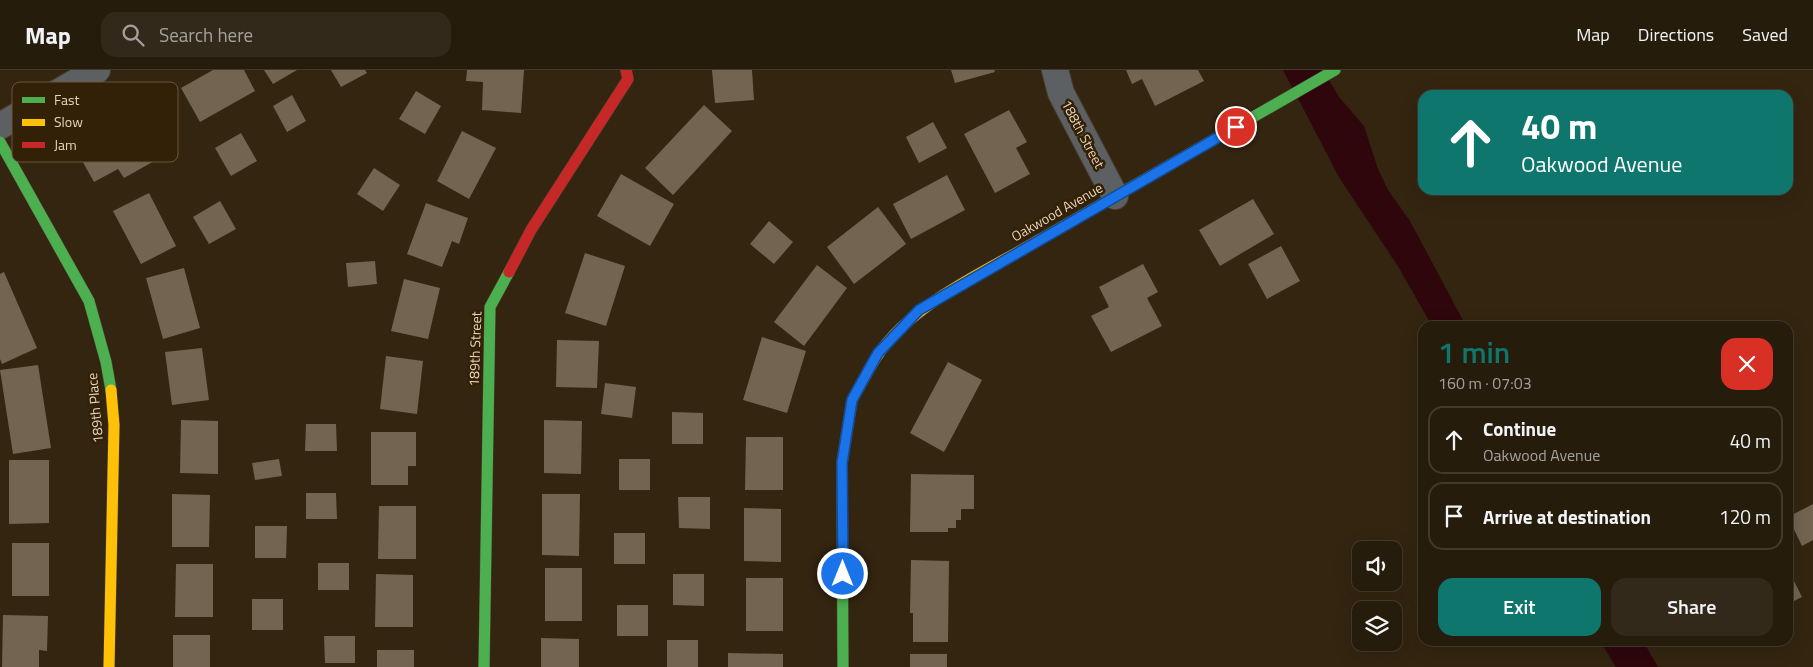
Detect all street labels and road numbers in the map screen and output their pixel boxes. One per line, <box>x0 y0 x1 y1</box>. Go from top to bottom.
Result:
street label: 188th Street <box>1057 96 1110 172</box>
street label: Oakwood Avenue <box>1007 177 1106 246</box>
street label: 189th Street <box>463 311 486 387</box>
street label: 189th Place <box>81 372 108 444</box>

